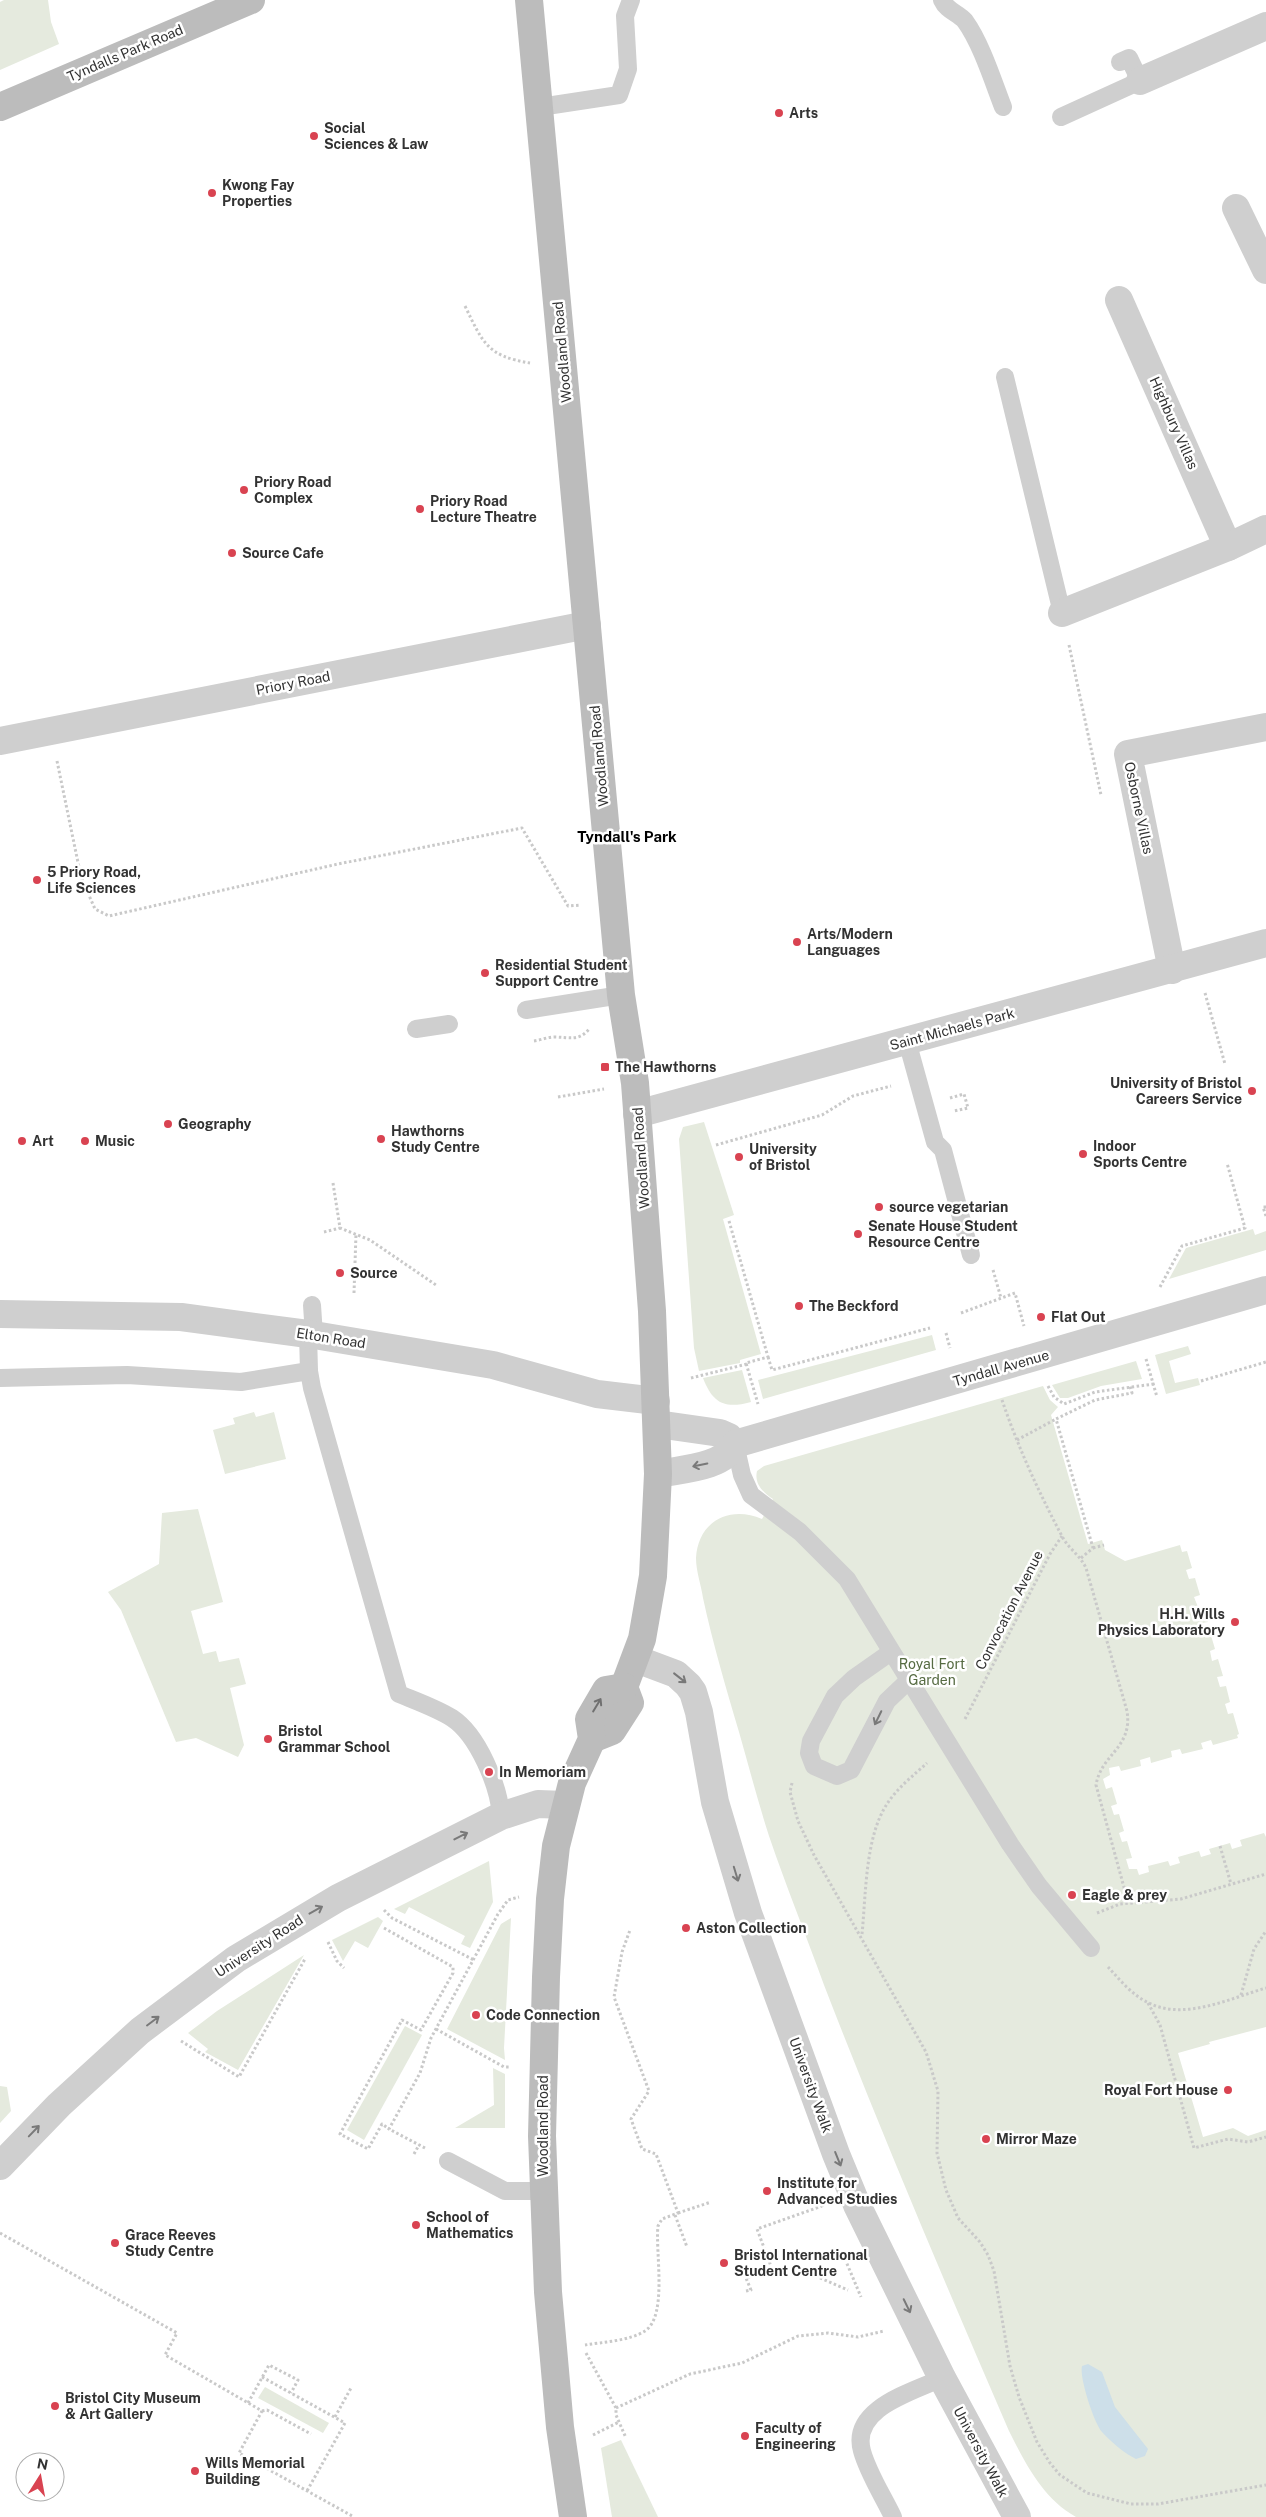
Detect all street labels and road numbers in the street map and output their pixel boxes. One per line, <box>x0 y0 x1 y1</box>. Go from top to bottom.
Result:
street label: Tyndalls Park Road <box>65 21 185 85</box>
street label: Woodland Road <box>550 301 574 403</box>
street label: Highbury Villas <box>1146 374 1202 472</box>
street label: Priory Road <box>254 668 332 698</box>
street label: Woodland Road <box>587 705 611 807</box>
street label: Osborne Villas <box>1121 760 1157 856</box>
street label: Saint Michaels Park <box>888 1005 1016 1053</box>
street label: Woodland Road <box>629 1107 653 1209</box>
street label: Elton Road <box>295 1325 367 1351</box>
street label: Tyndall Avenue <box>951 1347 1051 1389</box>
street label: Convocation Avenue <box>972 1548 1046 1672</box>
street label: University Road <box>212 1912 306 1980</box>
street label: University Walk <box>786 2035 836 2135</box>
street label: Woodland Road <box>535 2075 551 2177</box>
street label: University Walk <box>950 2404 1012 2500</box>

